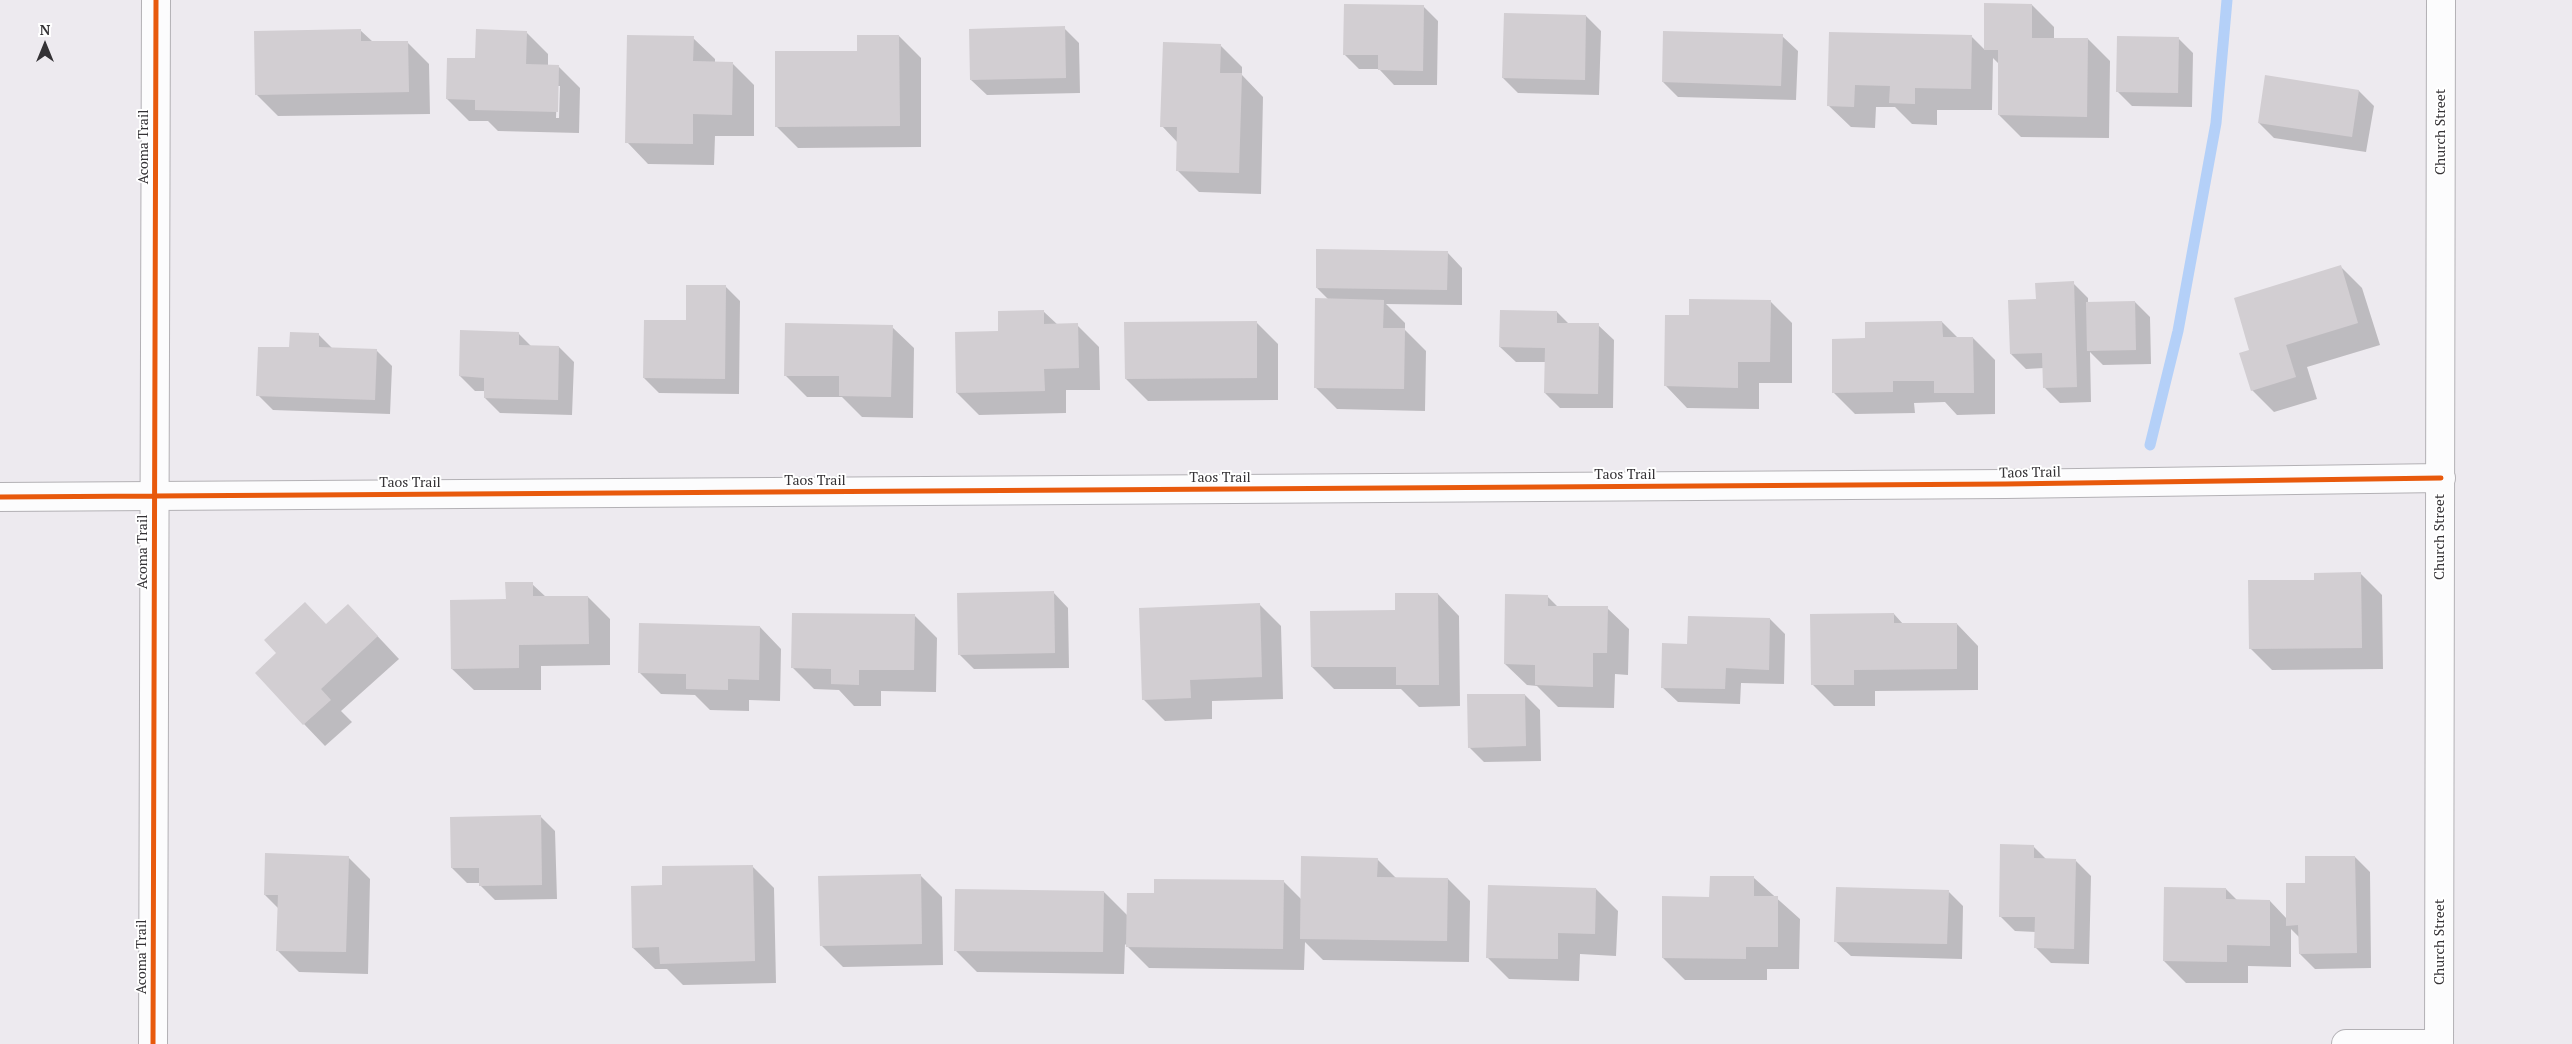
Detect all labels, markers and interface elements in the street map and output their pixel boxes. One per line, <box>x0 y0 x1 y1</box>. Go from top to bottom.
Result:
north arrow <box>20 20 70 70</box>
text: N <box>40 20 50 39</box>
street label: Church Street <box>2433 89 2449 175</box>
street label: Acoma Trail <box>136 110 152 184</box>
street label: Taos Trail <box>1999 464 2061 482</box>
street label: Taos Trail <box>1594 467 1656 483</box>
street label: Taos Trail <box>1189 470 1251 486</box>
street label: Taos Trail <box>784 473 846 489</box>
street label: Taos Trail <box>379 475 441 491</box>
street label: Church Street <box>2432 494 2448 580</box>
street label: Acoma Trail <box>135 515 151 589</box>
street label: Church Street <box>2432 899 2448 985</box>
street label: Acoma Trail <box>134 920 150 994</box>

